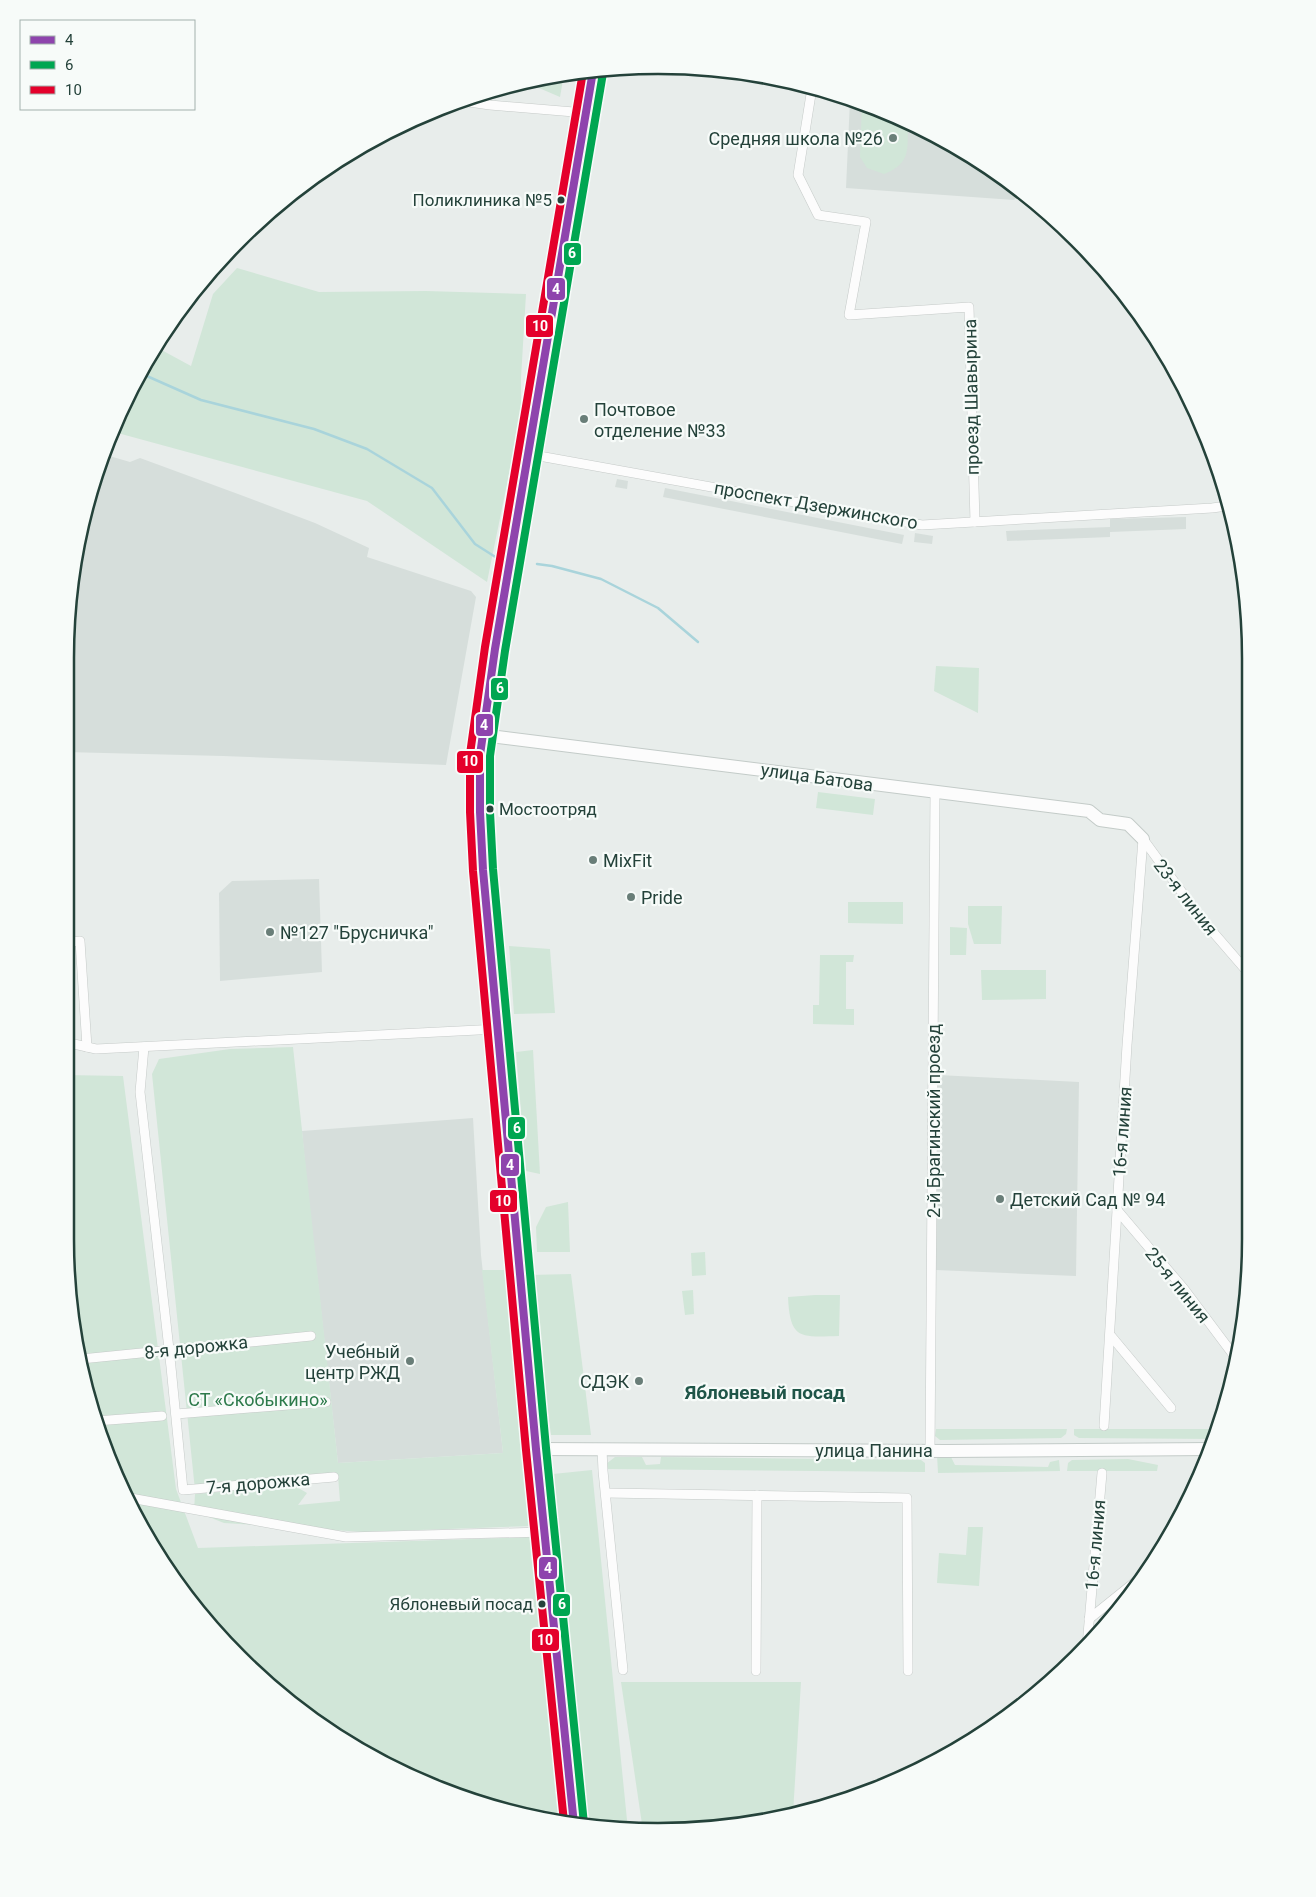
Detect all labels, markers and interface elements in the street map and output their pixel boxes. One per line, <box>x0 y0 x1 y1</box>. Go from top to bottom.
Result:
legend <box>20 20 195 110</box>
text: 4 <box>65 31 74 49</box>
text: 6 <box>65 56 73 74</box>
text: 10 <box>65 81 82 99</box>
place label: Средняя школа №26 <box>709 128 883 149</box>
marker: Средняя школа №26 <box>887 132 899 144</box>
place label: Поликлиника №5 <box>413 190 552 210</box>
marker: Поликлиника №5 <box>556 195 566 205</box>
line badge: 6 <box>563 242 582 266</box>
text: 6 <box>568 245 576 261</box>
line badge: 4 <box>546 277 566 301</box>
text: 4 <box>552 281 560 297</box>
line badge: 10 <box>525 314 554 338</box>
text: 10 <box>532 318 548 334</box>
street label: проезд Шавырина <box>959 319 983 475</box>
place label: Почтовое отделение №33 <box>594 399 726 441</box>
marker: Почтовое отделение №33 <box>578 413 590 425</box>
street label: проспект Дзержинского <box>712 477 920 533</box>
line badge: 6 <box>490 677 509 701</box>
text: 6 <box>496 680 504 696</box>
line badge: 4 <box>475 713 494 737</box>
text: 4 <box>480 717 488 733</box>
line badge: 10 <box>456 750 484 774</box>
text: 10 <box>462 753 478 769</box>
street label: улица Батова <box>759 759 875 795</box>
place label: Мостоотряд <box>499 799 597 819</box>
marker: Мостоотряд <box>485 804 495 814</box>
place label: MixFit <box>603 850 652 871</box>
marker: MixFit <box>587 854 599 866</box>
street label: 23-я линия <box>1150 855 1222 939</box>
place label: Pride <box>641 887 683 908</box>
marker: Pride <box>625 891 637 903</box>
place label: №127 "Брусничка" <box>280 922 434 943</box>
marker: №127 "Брусничка" <box>264 926 276 938</box>
street label: 2-й Брагинский проезд <box>923 1024 944 1218</box>
street label: 16-я линия <box>1108 1086 1136 1178</box>
line badge: 6 <box>507 1116 526 1140</box>
text: 6 <box>513 1120 521 1136</box>
line badge: 4 <box>500 1153 520 1177</box>
text: 4 <box>506 1157 514 1173</box>
line badge: 10 <box>489 1189 518 1213</box>
place label: Детский Сад № 94 <box>1010 1189 1165 1210</box>
text: 10 <box>495 1193 511 1209</box>
marker: Детский Сад № 94 <box>994 1193 1006 1205</box>
street label: 25-я линия <box>1141 1243 1215 1327</box>
street label: 8-я дорожка <box>143 1331 249 1363</box>
place label: Учебный центр РЖД <box>305 1341 400 1383</box>
marker: Учебный центр РЖД <box>404 1355 416 1367</box>
place label: СДЭК <box>580 1371 629 1392</box>
marker: СДЭК <box>633 1375 645 1387</box>
district label: Яблоневый посад <box>684 1381 845 1404</box>
park label: СТ «Скобыкино» <box>188 1389 328 1410</box>
street label: улица Панина <box>815 1440 933 1461</box>
street label: 7-я дорожка <box>205 1468 311 1498</box>
street label: 16-я линия <box>1081 1499 1109 1591</box>
line badge: 4 <box>538 1556 558 1580</box>
text: 4 <box>544 1560 552 1576</box>
line badge: 6 <box>552 1593 571 1617</box>
place label: Яблоневый посад <box>390 1594 533 1614</box>
text: 6 <box>558 1596 566 1612</box>
marker: Яблоневый посад <box>537 1599 547 1609</box>
line badge: 10 <box>531 1628 560 1652</box>
text: 10 <box>537 1632 553 1648</box>

